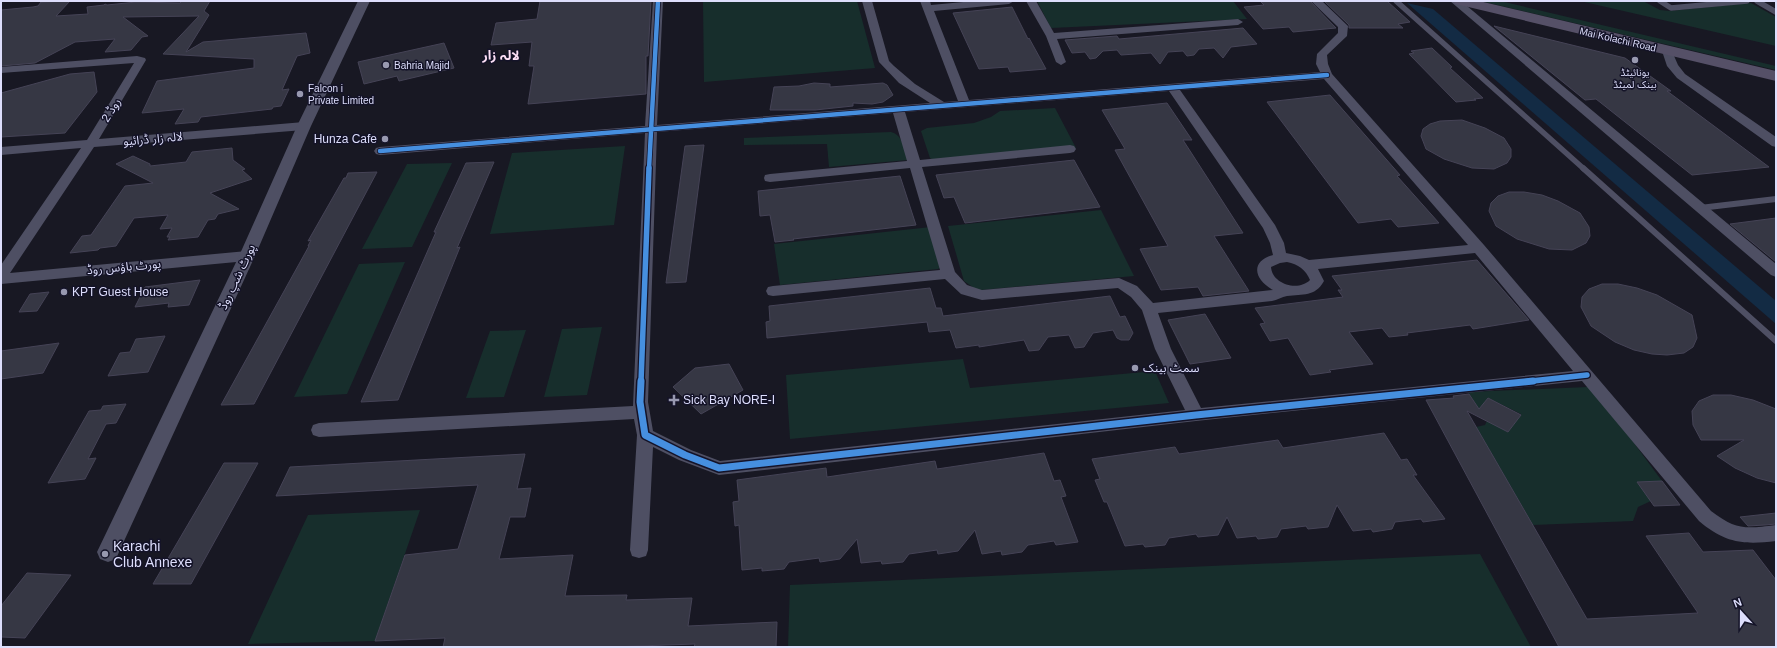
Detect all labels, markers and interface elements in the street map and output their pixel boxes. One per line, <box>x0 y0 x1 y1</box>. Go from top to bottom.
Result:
street label: Mai Kolachi Road <box>1578 25 1657 54</box>
district label: لالہ زار <box>481 48 520 63</box>
marker: یونائیٹڈ بینک لمیٹڈ <box>1630 55 1640 65</box>
marker: Bahria Majid <box>381 60 391 70</box>
place label: Bahria Majid <box>394 60 450 71</box>
place label: یونائیٹڈ بینک لمیٹڈ <box>1613 67 1657 90</box>
place label: Falcon i Private Limited <box>308 83 374 106</box>
marker: Falcon i Private Limited <box>295 89 305 99</box>
street label: روڈ 2 <box>98 95 124 125</box>
street label: لالہ زار ڈرائیو <box>123 129 183 149</box>
place label: Hunza Cafe <box>314 132 377 146</box>
marker: Hunza Cafe <box>380 134 390 144</box>
street label: پورٹ شپ روڈ <box>216 242 259 312</box>
street label: پورٹ ہاؤس روڈ <box>86 256 162 278</box>
place label: KPT Guest House <box>72 285 169 299</box>
marker: KPT Guest House <box>59 287 69 297</box>
place label: سمٹ بینک <box>1143 361 1199 375</box>
marker: سمٹ بینک <box>1130 363 1140 373</box>
place label: Sick Bay NORE-I <box>683 393 775 407</box>
marker: Sick Bay NORE-I <box>668 394 680 406</box>
place label: Karachi Club Annexe <box>113 538 193 570</box>
marker: Karachi Club Annexe <box>100 549 110 559</box>
north arrow <box>1721 592 1761 632</box>
text: N <box>1732 596 1743 610</box>

